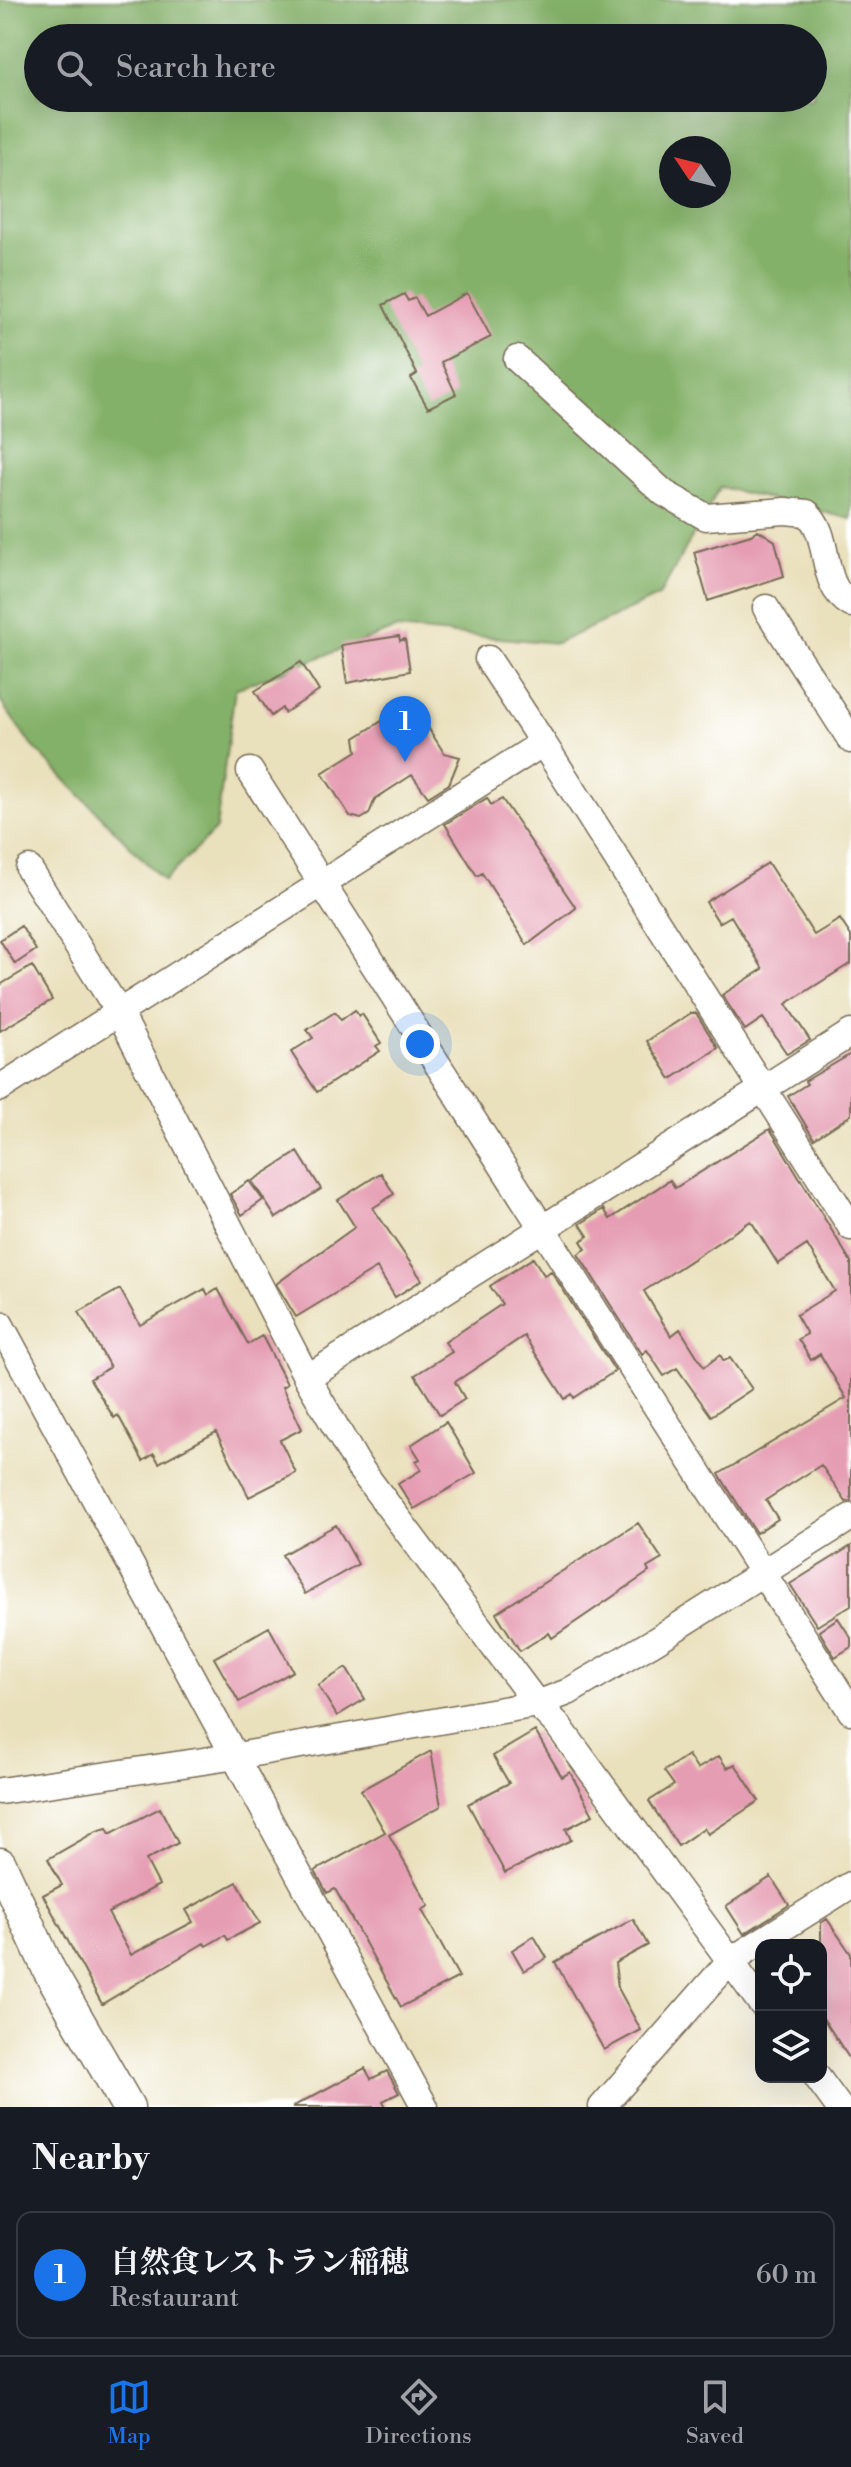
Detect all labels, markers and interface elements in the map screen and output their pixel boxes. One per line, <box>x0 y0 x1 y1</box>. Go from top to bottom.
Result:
search box <box>24 24 827 112</box>
icon: search <box>52 46 96 90</box>
text: Search here <box>116 49 276 87</box>
north arrow <box>659 136 731 208</box>
pin: 1 <box>379 696 431 762</box>
your location <box>400 1024 440 1064</box>
map controls <box>755 1939 827 2083</box>
button: locate <box>755 1939 827 2011</box>
button: layers <box>755 2011 827 2083</box>
text: Nearby <box>32 2138 150 2180</box>
text: 自然食レストラン稲穂 <box>110 2244 409 2282</box>
text: 1 <box>54 2259 66 2291</box>
text: 60 m <box>756 2259 817 2291</box>
text: Restaurant <box>110 2282 239 2314</box>
tab: Map <box>107 2375 151 2450</box>
tab: Directions <box>366 2375 472 2450</box>
tab: Saved <box>686 2375 744 2450</box>

